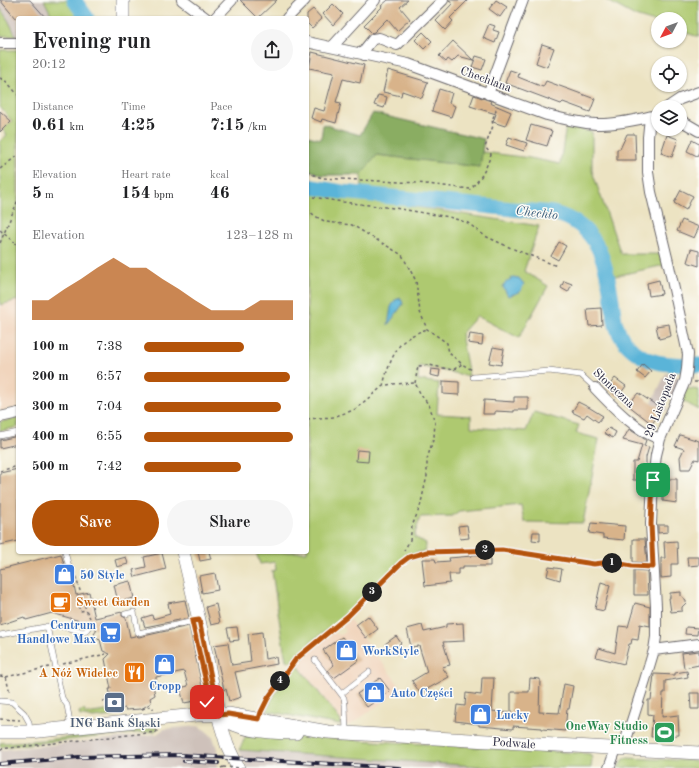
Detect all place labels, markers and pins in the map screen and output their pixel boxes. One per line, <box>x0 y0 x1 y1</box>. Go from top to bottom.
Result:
pin <box>636 463 670 497</box>
pin: 2 <box>475 540 495 560</box>
pin: 1 <box>602 553 622 573</box>
shop icon: 50 Style <box>52 562 78 588</box>
place label: 50 Style <box>80 569 125 582</box>
pin: 3 <box>362 582 382 602</box>
cafe icon: Sweet Garden <box>47 589 73 615</box>
place label: Sweet Garden <box>76 597 150 609</box>
supermarket icon: Centrum Handlowe Max <box>98 619 124 645</box>
place label: Centrum Handlowe Max <box>17 620 96 646</box>
shop icon: WorkStyle <box>333 638 359 664</box>
place label: WorkStyle <box>362 646 420 658</box>
shop icon: Cropp <box>152 652 178 678</box>
restaurant icon: A Nóż Widelec <box>121 660 147 686</box>
place label: A Nóż Widelec <box>39 668 118 680</box>
pin: 4 <box>270 671 290 691</box>
shop icon: Auto Części <box>361 680 387 706</box>
place label: Cropp <box>149 681 181 693</box>
pin <box>190 685 224 719</box>
place label: Auto Części <box>390 688 453 700</box>
bank icon: ING Bank Śląski <box>102 689 128 715</box>
shop icon: Lucky <box>468 702 494 728</box>
place label: Lucky <box>496 710 529 722</box>
place label: ING Bank Śląski <box>70 715 161 730</box>
sports icon: OneWay Studio Fitness <box>651 720 677 746</box>
place label: OneWay Studio Fitness <box>565 721 648 747</box>

